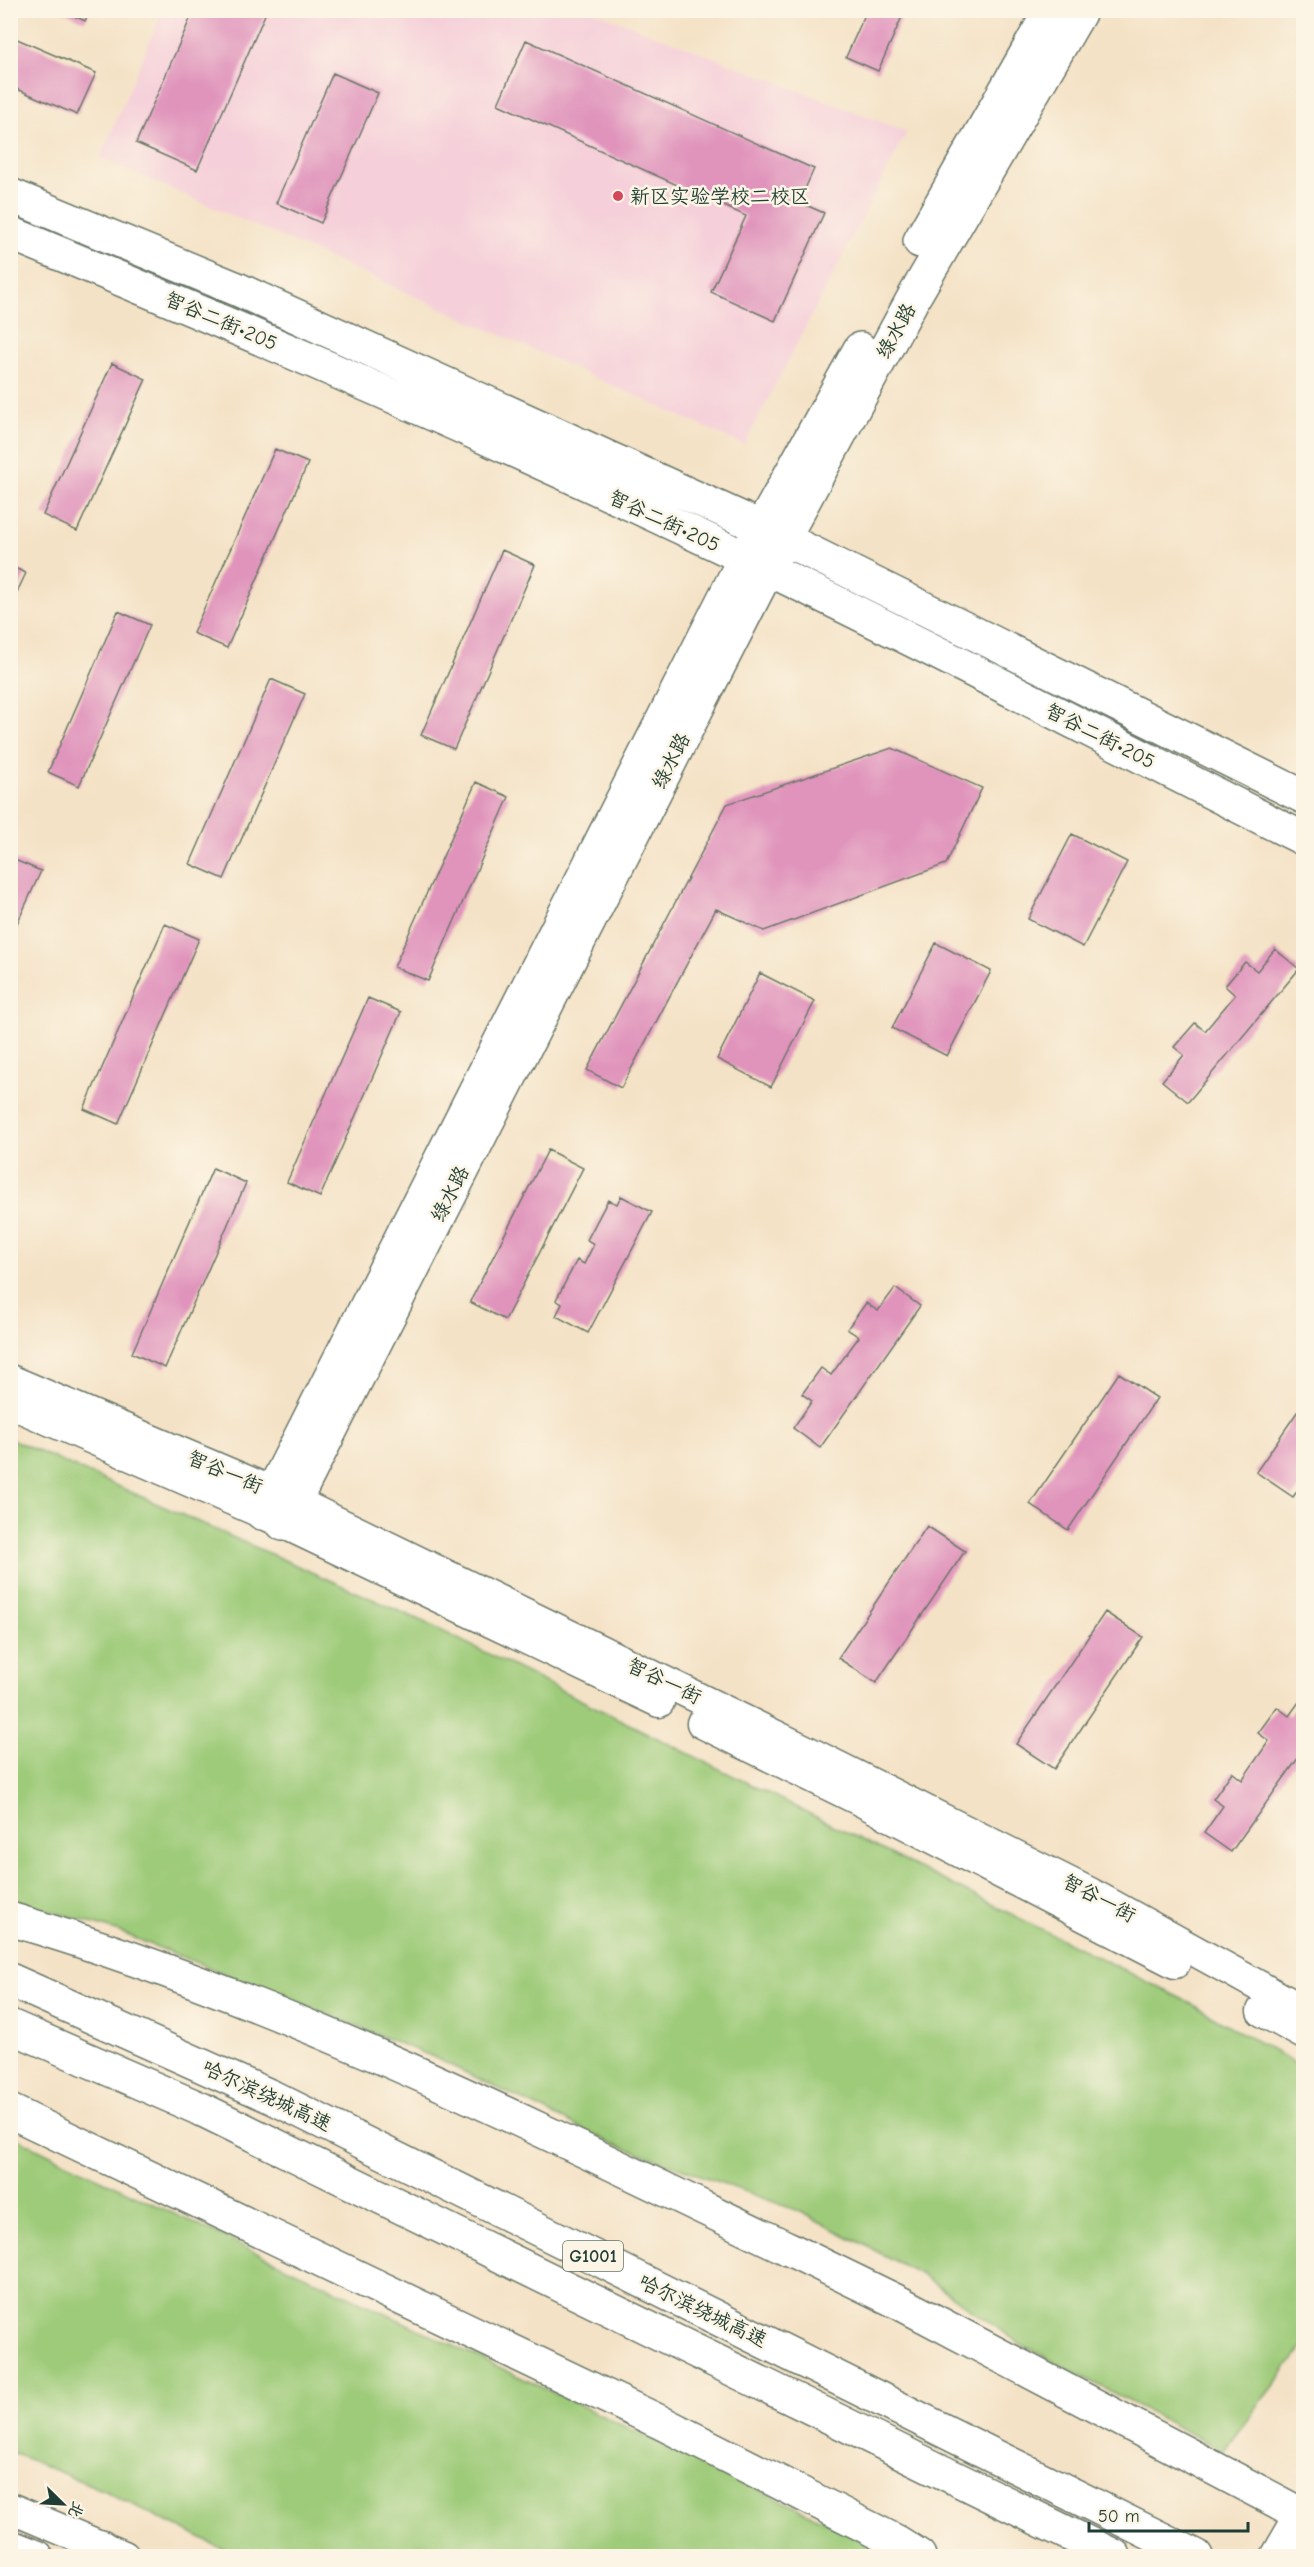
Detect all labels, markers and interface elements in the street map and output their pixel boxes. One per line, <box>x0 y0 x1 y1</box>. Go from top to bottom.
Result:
place label: 新区实验学校二校区 <box>630 185 810 208</box>
marker: 新区实验学校二校区 <box>611 189 625 203</box>
street label: 智谷二街•205 <box>161 287 281 355</box>
street label: 绿水路 <box>871 298 921 363</box>
street label: 智谷二街•205 <box>605 485 723 557</box>
street label: 智谷二街•205 <box>1041 699 1159 773</box>
street label: 绿水路 <box>647 728 695 793</box>
street label: 绿水路 <box>426 1161 474 1226</box>
street label: 智谷一街 <box>184 1446 266 1498</box>
street label: 智谷一街 <box>623 1653 705 1709</box>
street label: 智谷一街 <box>1058 1869 1140 1927</box>
street label: 哈尔滨绕城高速 <box>199 2056 335 2136</box>
road number: G1001 <box>563 2241 623 2271</box>
street label: 哈尔滨绕城高速 <box>635 2270 771 2352</box>
north arrow <box>33 2474 93 2534</box>
scale bar <box>1089 2495 1248 2533</box>
text: 北 <box>64 2499 87 2521</box>
text: 50 m <box>1098 2506 1140 2527</box>

